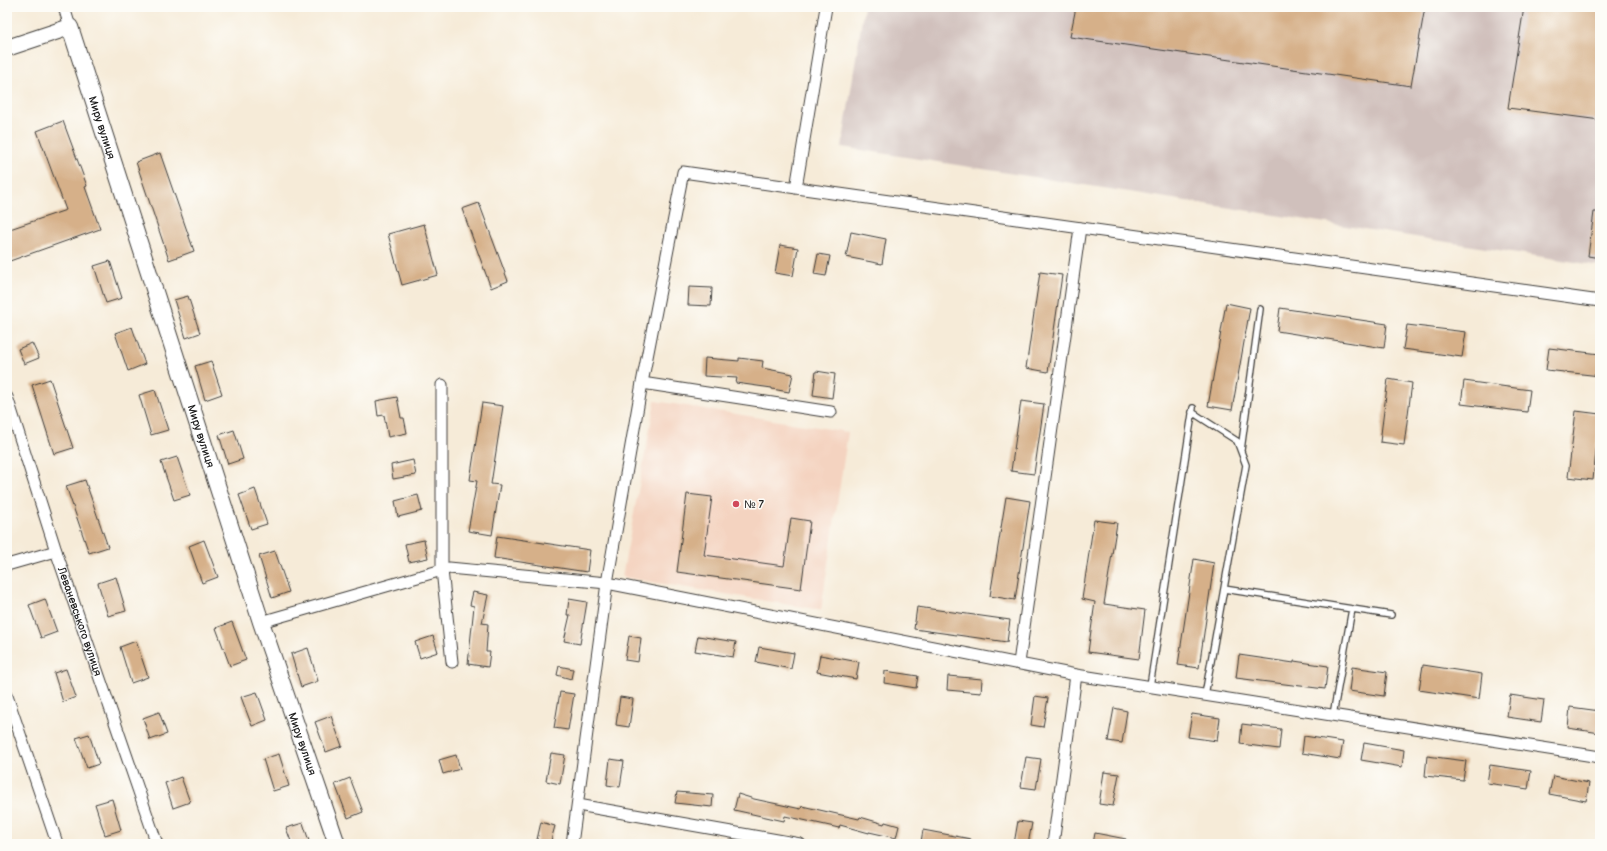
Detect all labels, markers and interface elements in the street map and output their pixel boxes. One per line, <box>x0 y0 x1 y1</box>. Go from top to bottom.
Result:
street label: Миру вулиця <box>86 95 118 161</box>
street label: Миру вулиця <box>185 403 217 469</box>
place label: № 7 <box>744 498 764 511</box>
marker: № 7 <box>731 499 741 509</box>
street label: Леваневського вулиця <box>55 564 105 678</box>
street label: Миру вулиця <box>285 711 319 777</box>

